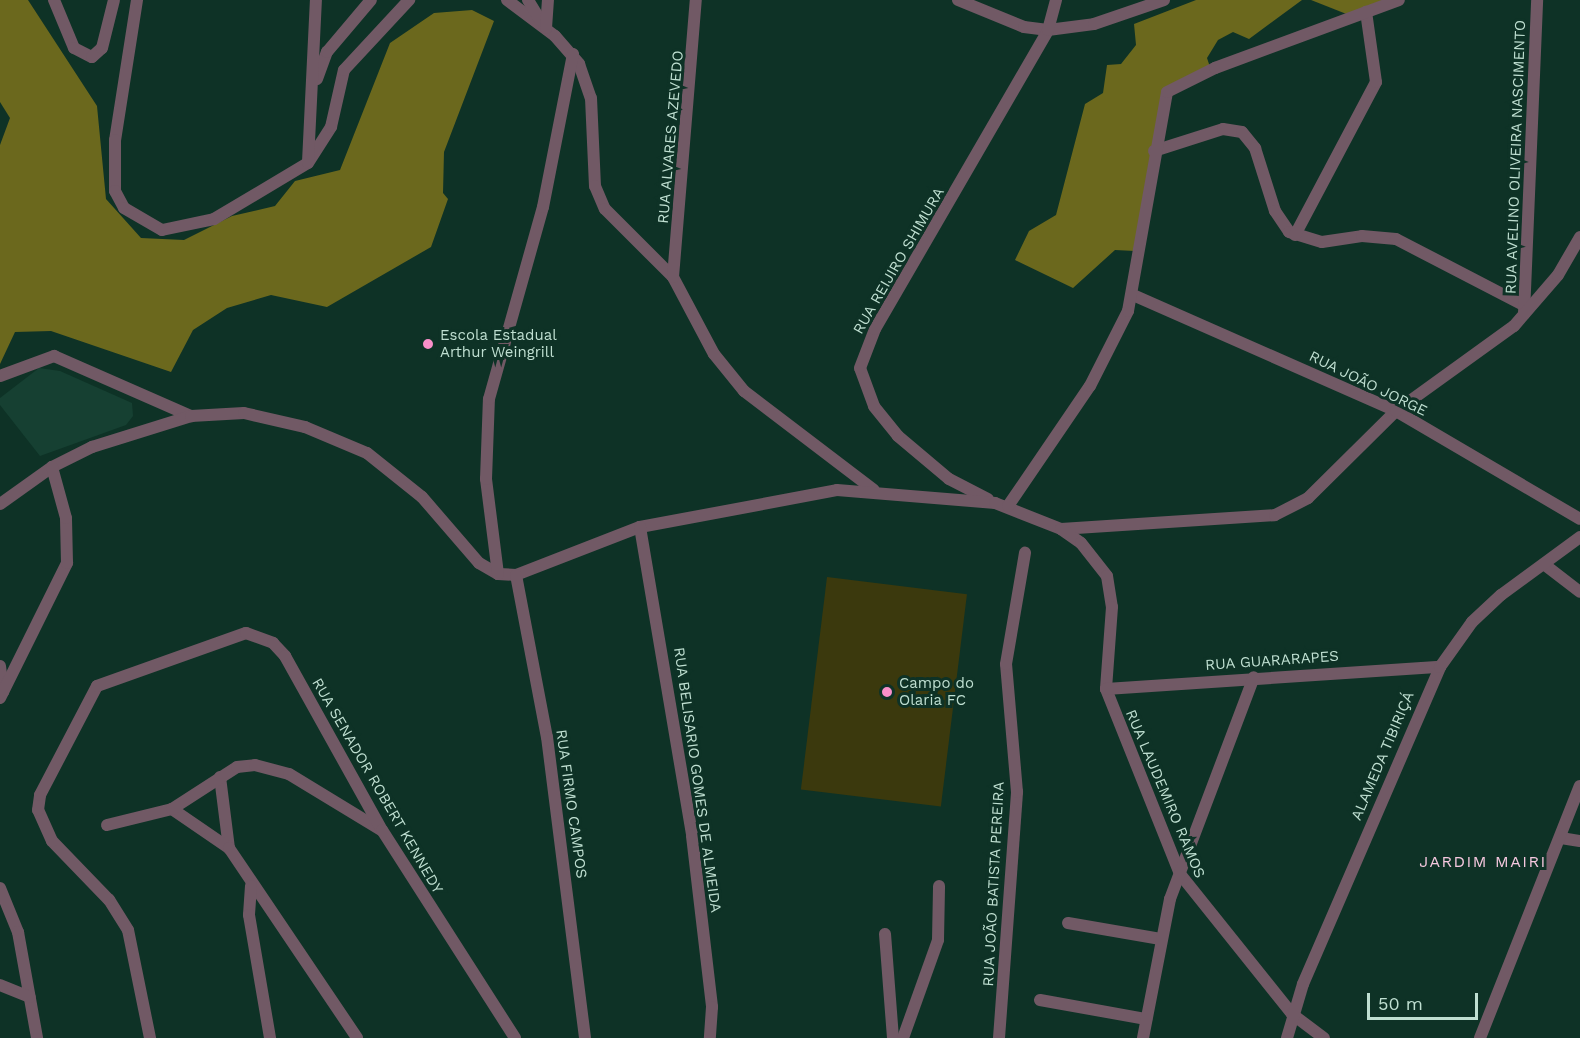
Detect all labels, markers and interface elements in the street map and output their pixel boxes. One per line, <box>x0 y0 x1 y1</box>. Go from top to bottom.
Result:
street label: RUA AVELINO OLIVEIRA NASCIMENTO <box>1502 19 1530 295</box>
street label: RUA ALVARES AZEVEDO <box>654 49 688 225</box>
street label: RUA REIJIRO SHIMURA <box>850 184 948 338</box>
place label: Escola Estadual Arthur Weingrill <box>440 326 557 361</box>
marker: Escola Estadual Arthur Weingrill <box>421 337 435 351</box>
street label: RUA JOÃO JORGE <box>1305 347 1431 421</box>
street label: RUA BELISARIO GOMES DE ALMEIDA <box>669 646 725 914</box>
street label: RUA GUARARAPES <box>1204 647 1340 675</box>
place label: Campo do Olaria FC <box>899 674 974 709</box>
street label: RUA SENADOR ROBERT KENNEDY <box>307 675 447 897</box>
marker: Campo do Olaria FC <box>880 685 894 699</box>
street label: ALAMEDA TIBIRIÇÁ <box>1348 689 1418 823</box>
street label: RUA LAUDEMIRO RAMOS <box>1121 707 1209 881</box>
street label: RUA FIRMO CAMPOS <box>552 728 590 880</box>
street label: RUA JOÃO BATISTA PEREIRA <box>980 780 1008 988</box>
district label: JARDIM MAIRI <box>1419 852 1547 872</box>
scale bar <box>1370 981 1481 1019</box>
text: 50 m <box>1378 993 1423 1014</box>

